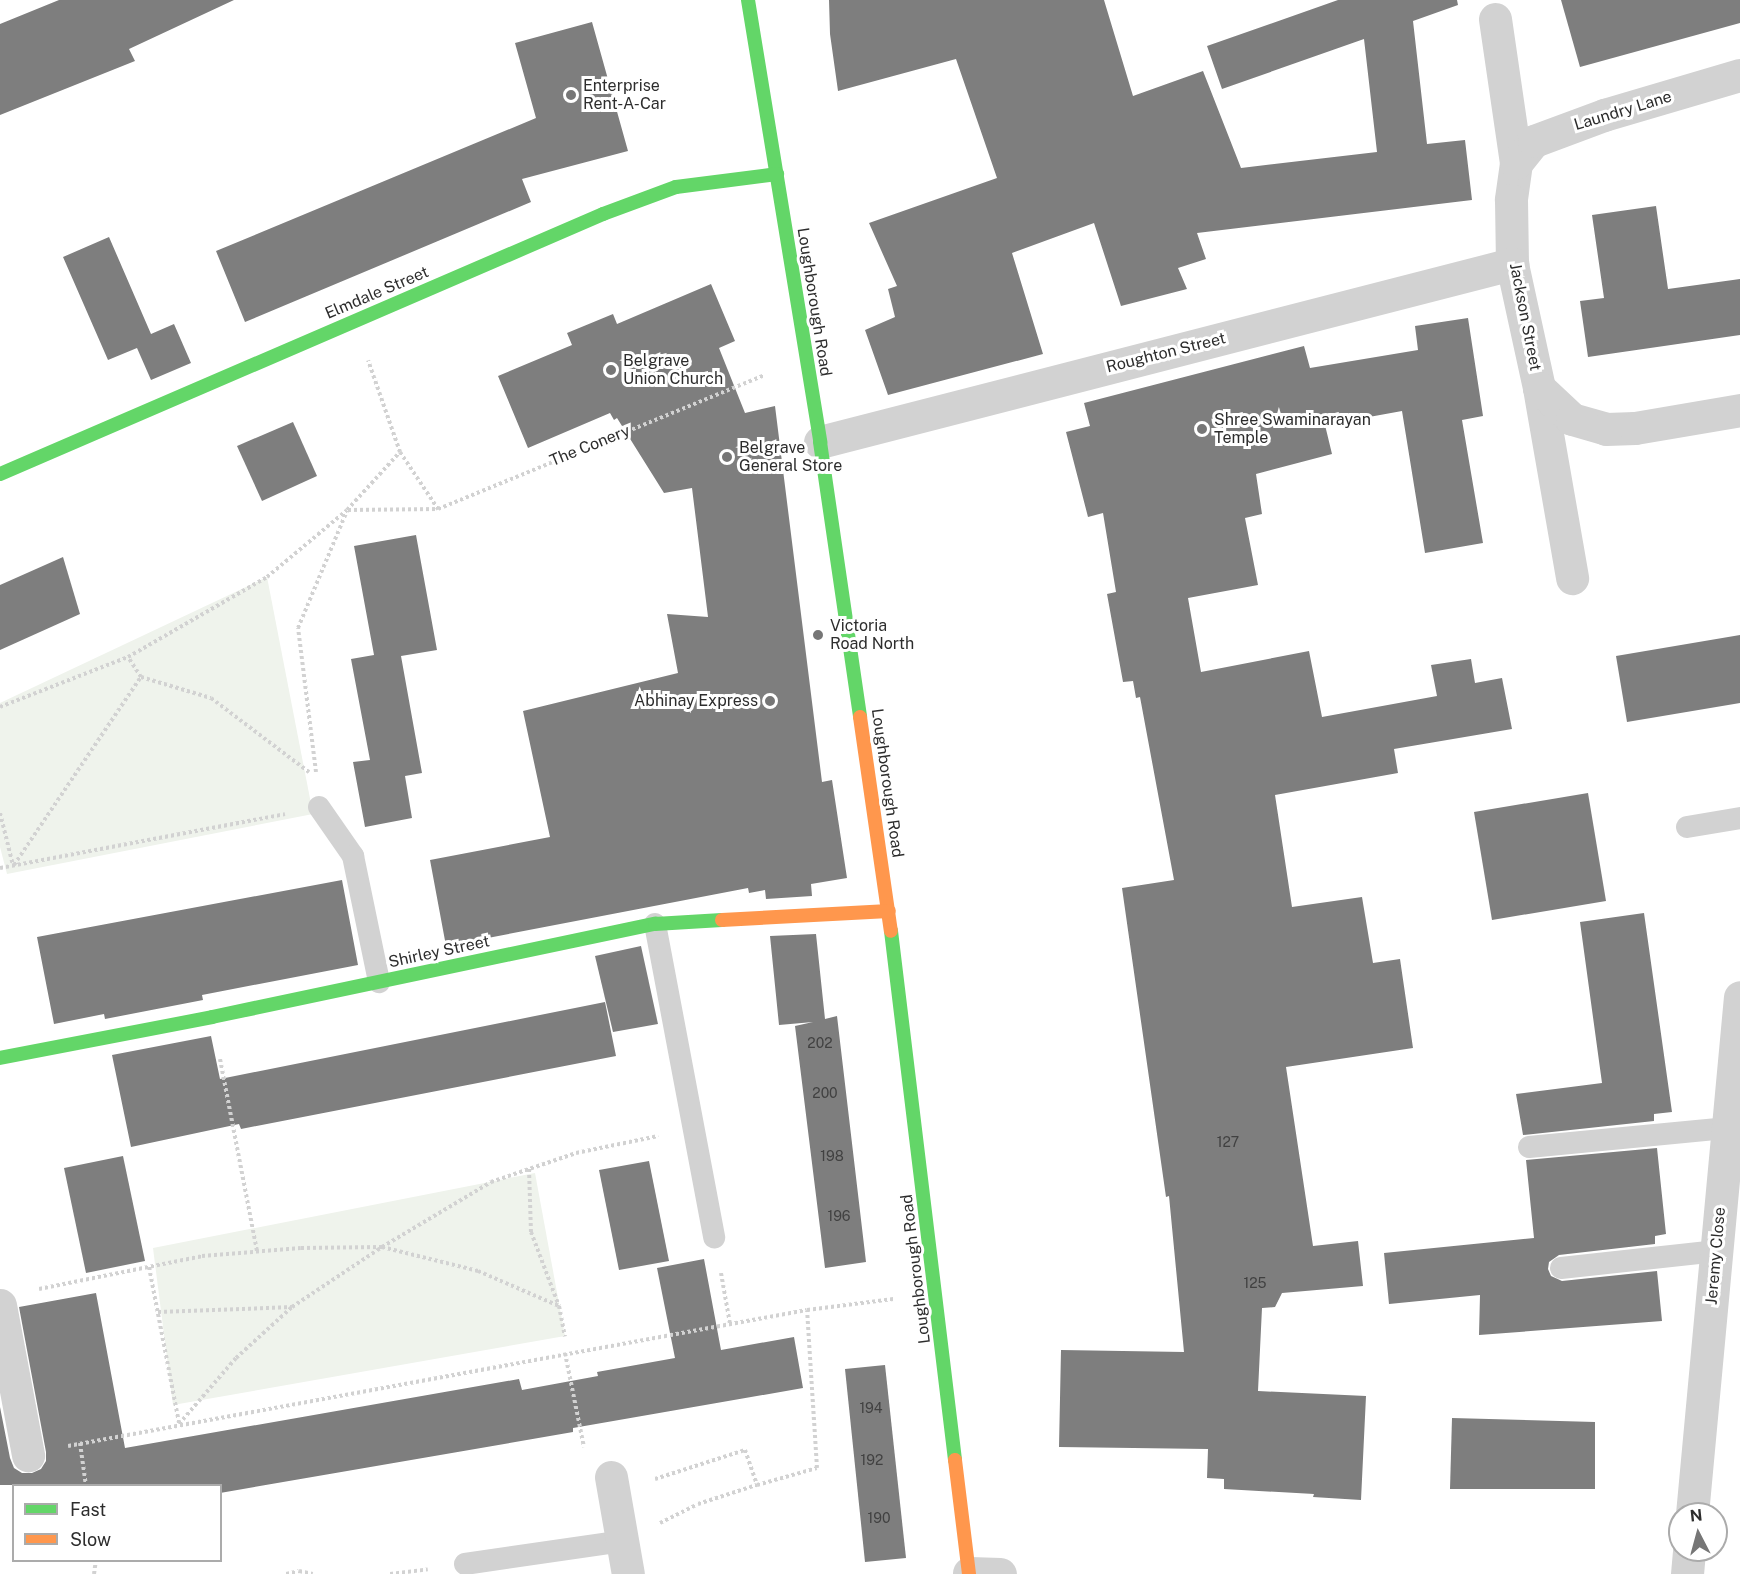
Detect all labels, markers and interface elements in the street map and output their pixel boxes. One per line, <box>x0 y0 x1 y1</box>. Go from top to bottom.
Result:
place label: Enterprise Rent-A-Car <box>583 76 666 114</box>
street label: Laundry Lane <box>1572 87 1674 135</box>
marker: Enterprise Rent-A-Car <box>564 88 578 102</box>
street label: Loughborough Road <box>793 226 835 378</box>
street label: Jackson Street <box>1505 261 1545 373</box>
street label: Elmdale Street <box>322 263 432 323</box>
street label: Roughton Street <box>1104 329 1228 377</box>
place label: Belgrave Union Church <box>623 351 723 389</box>
marker: Belgrave Union Church <box>604 363 618 377</box>
place label: Shree Swaminarayan Temple <box>1214 410 1371 448</box>
street label: The Conery <box>547 421 633 471</box>
marker: Shree Swaminarayan Temple <box>1195 422 1209 436</box>
place label: Belgrave General Store <box>739 438 842 476</box>
marker: Belgrave General Store <box>720 450 734 464</box>
place label: Victoria Road North <box>830 616 914 654</box>
marker: Victoria Road North <box>811 628 825 642</box>
place label: Abhinay Express <box>634 691 758 711</box>
marker: Abhinay Express <box>763 694 777 708</box>
street label: Loughborough Road <box>867 707 907 859</box>
street label: Shirley Street <box>387 932 491 972</box>
house number: 202 <box>807 1035 833 1051</box>
house number: 200 <box>812 1085 838 1101</box>
house number: 127 <box>1217 1134 1239 1150</box>
house number: 198 <box>820 1148 844 1164</box>
street label: Loughborough Road <box>897 1193 935 1345</box>
street label: Jeremy Close <box>1702 1206 1730 1306</box>
house number: 196 <box>827 1208 851 1224</box>
house number: 125 <box>1243 1275 1267 1291</box>
house number: 194 <box>859 1400 883 1416</box>
house number: 192 <box>861 1452 883 1468</box>
legend <box>12 1484 222 1562</box>
text: Fast <box>70 1499 106 1520</box>
north arrow <box>1668 1502 1728 1562</box>
text: N <box>1689 1505 1703 1526</box>
house number: 190 <box>868 1510 890 1526</box>
text: Slow <box>70 1529 111 1550</box>

